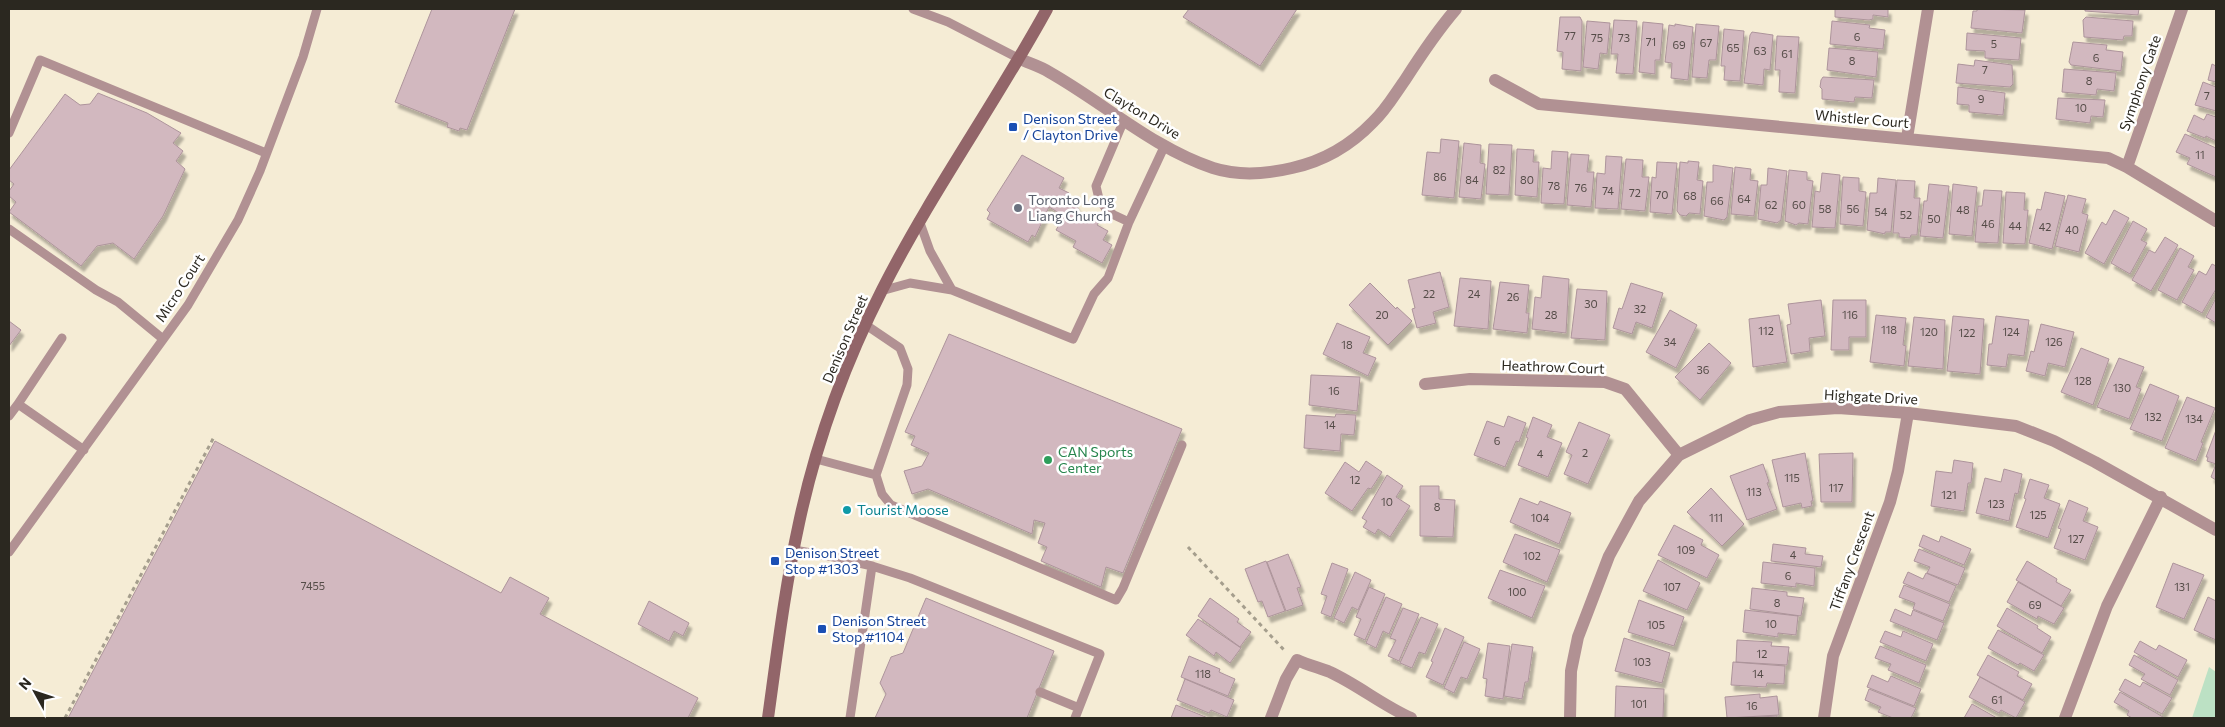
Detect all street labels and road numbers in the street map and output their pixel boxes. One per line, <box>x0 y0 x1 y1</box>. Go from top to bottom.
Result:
street label: Symphony Gate <box>2115 33 2164 133</box>
street label: Clayton Drive <box>1101 83 1184 142</box>
street label: Whistler Court <box>1814 106 1910 131</box>
street label: Micro Court <box>151 250 208 325</box>
street label: Denison Street <box>818 292 871 386</box>
street label: Heathrow Court <box>1501 356 1605 377</box>
street label: Highgate Drive <box>1824 386 1918 407</box>
street label: Tiffany Crescent <box>1826 508 1878 613</box>

